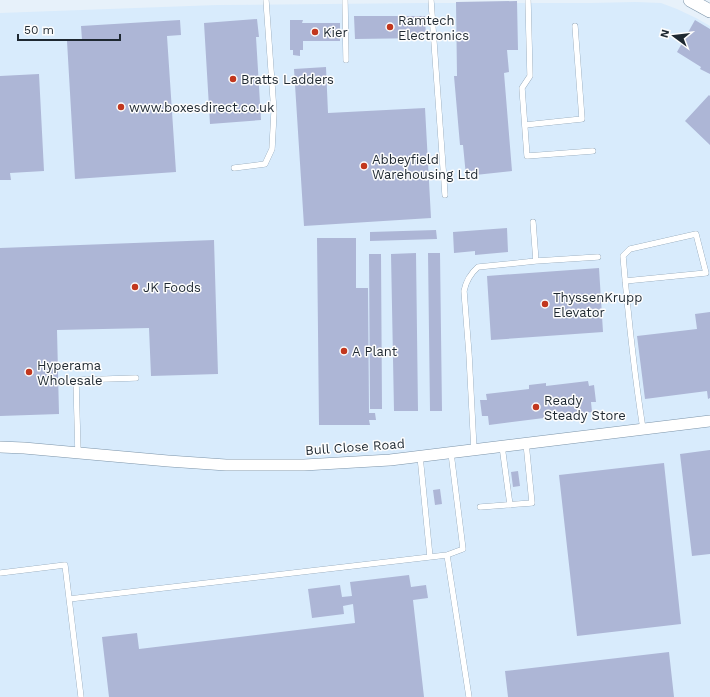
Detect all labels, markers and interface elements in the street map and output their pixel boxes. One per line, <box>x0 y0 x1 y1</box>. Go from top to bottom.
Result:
place label: Ramtech Electronics <box>398 13 469 43</box>
scale bar <box>18 16 120 42</box>
north arrow <box>654 16 694 56</box>
marker: Ramtech Electronics <box>385 22 395 32</box>
text: 50 m <box>24 23 54 37</box>
place label: Kier <box>323 25 348 40</box>
marker: Kier <box>310 27 320 37</box>
text: N <box>657 28 672 39</box>
place label: Bratts Ladders <box>241 72 334 87</box>
marker: Bratts Ladders <box>228 74 238 84</box>
place label: www.boxesdirect.co.uk <box>129 100 275 115</box>
marker: www.boxesdirect.co.uk <box>116 102 126 112</box>
place label: Abbeyfield Warehousing Ltd <box>372 152 478 182</box>
marker: Abbeyfield Warehousing Ltd <box>359 161 369 171</box>
place label: JK Foods <box>143 280 201 295</box>
marker: JK Foods <box>130 282 140 292</box>
place label: ThyssenKrupp Elevator <box>553 290 642 320</box>
marker: ThyssenKrupp Elevator <box>540 299 550 309</box>
place label: A Plant <box>352 344 398 359</box>
marker: A Plant <box>339 346 349 356</box>
place label: Hyperama Wholesale <box>37 358 103 388</box>
marker: Hyperama Wholesale <box>24 367 34 377</box>
place label: Ready Steady Store <box>544 393 626 423</box>
marker: Ready Steady Store <box>531 402 541 412</box>
street label: Bull Close Road <box>305 436 405 458</box>

